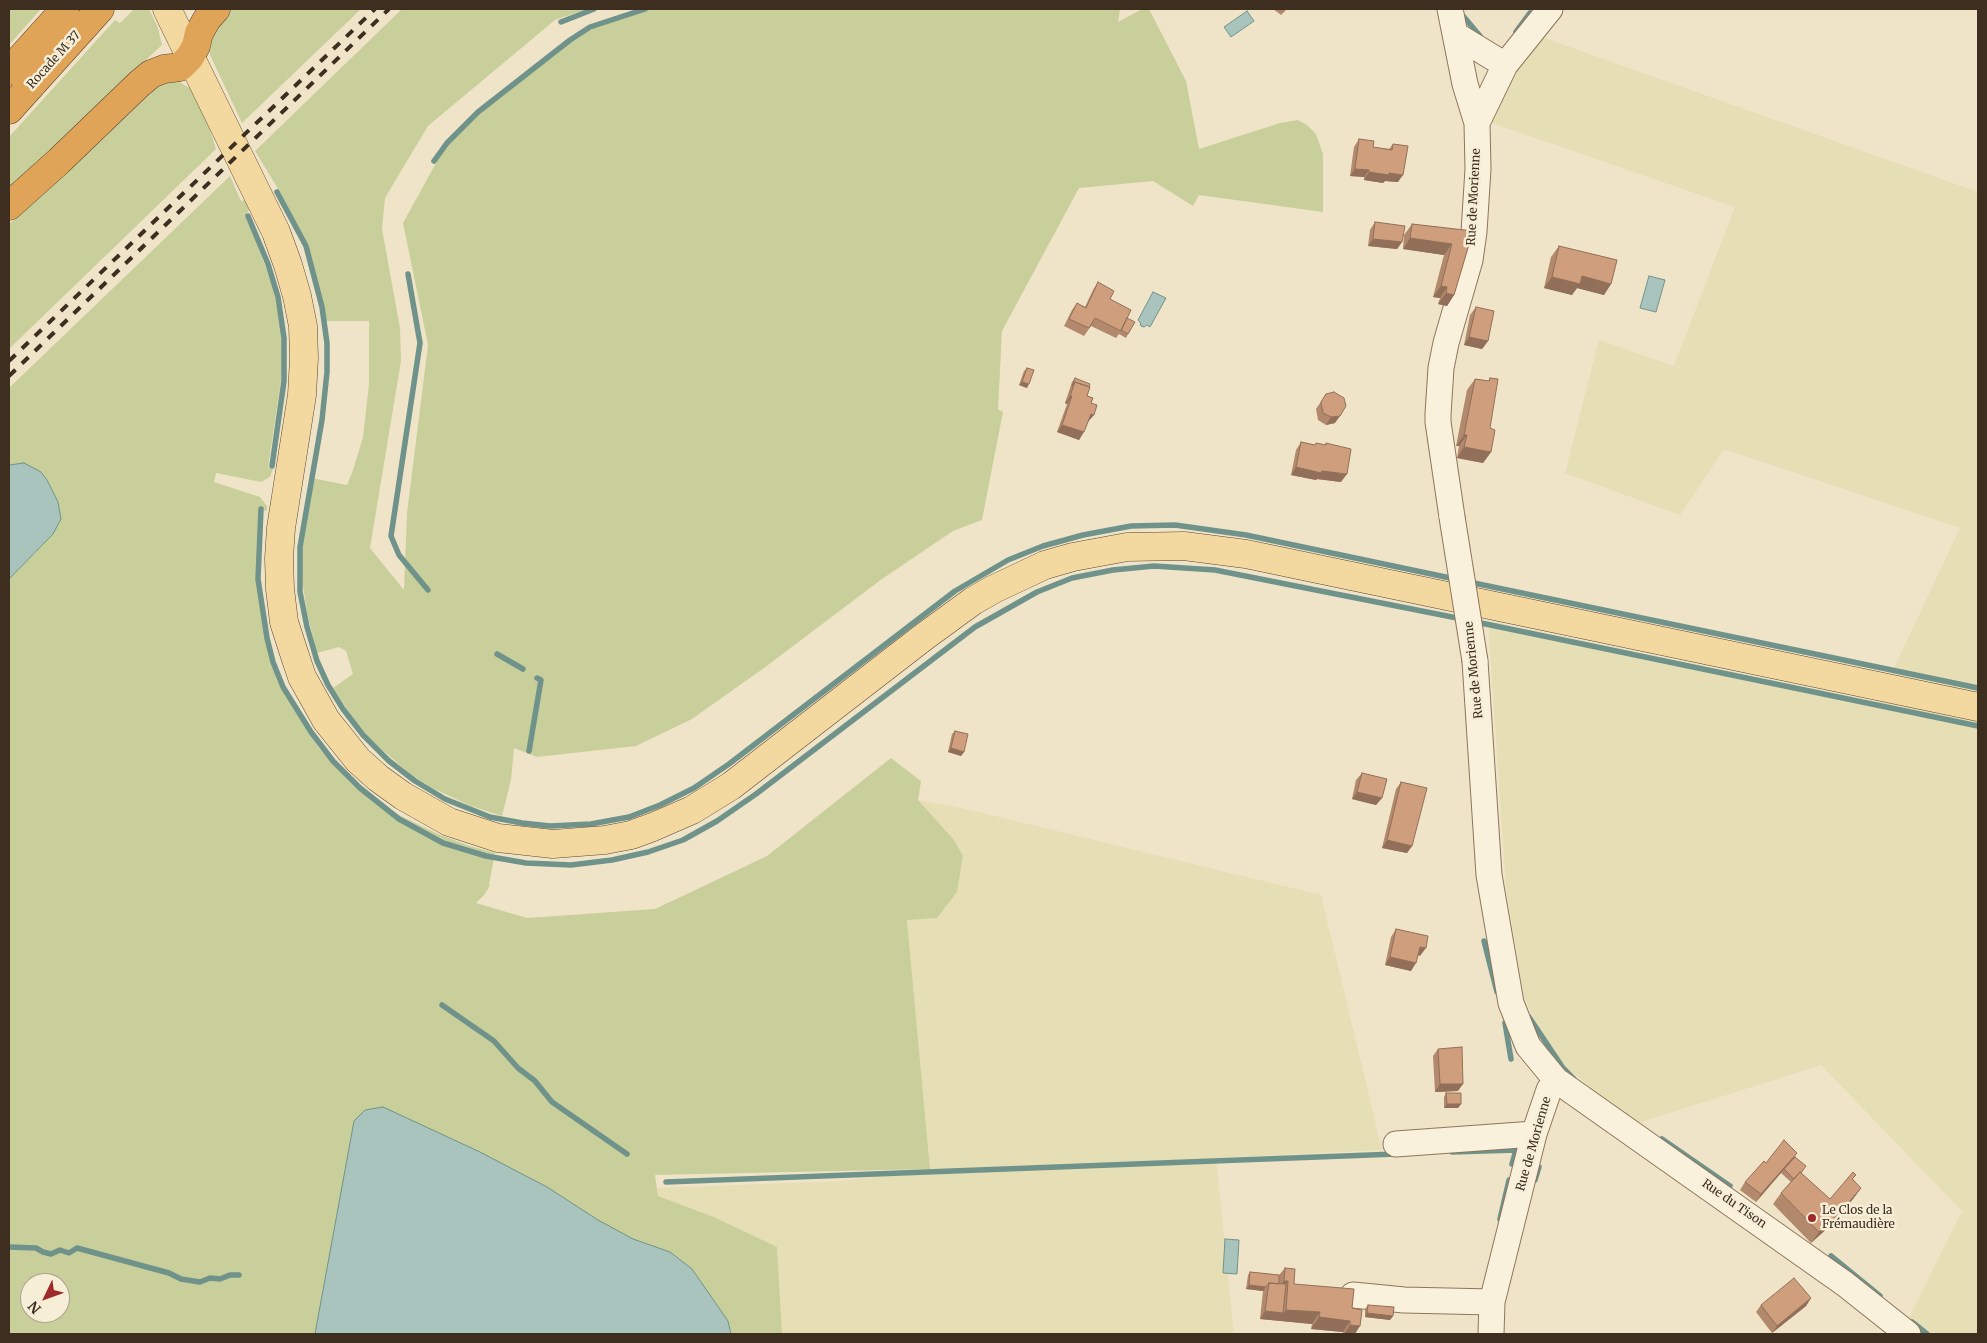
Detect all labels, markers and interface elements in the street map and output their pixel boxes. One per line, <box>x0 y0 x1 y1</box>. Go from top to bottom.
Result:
street label: Rocade M 37 <box>24 28 84 92</box>
street label: Rue de Morienne <box>1464 148 1484 246</box>
street label: Rue de Morienne <box>1462 621 1486 719</box>
street label: Rue de Morienne <box>1514 1095 1554 1193</box>
street label: Rue du Tison <box>1699 1176 1769 1232</box>
place label: Le Clos de la Frémaudière <box>1822 1204 1895 1232</box>
marker: Le Clos de la Frémaudière <box>1806 1212 1818 1224</box>
north arrow <box>20 1273 70 1323</box>
text: N <box>24 1297 45 1318</box>

